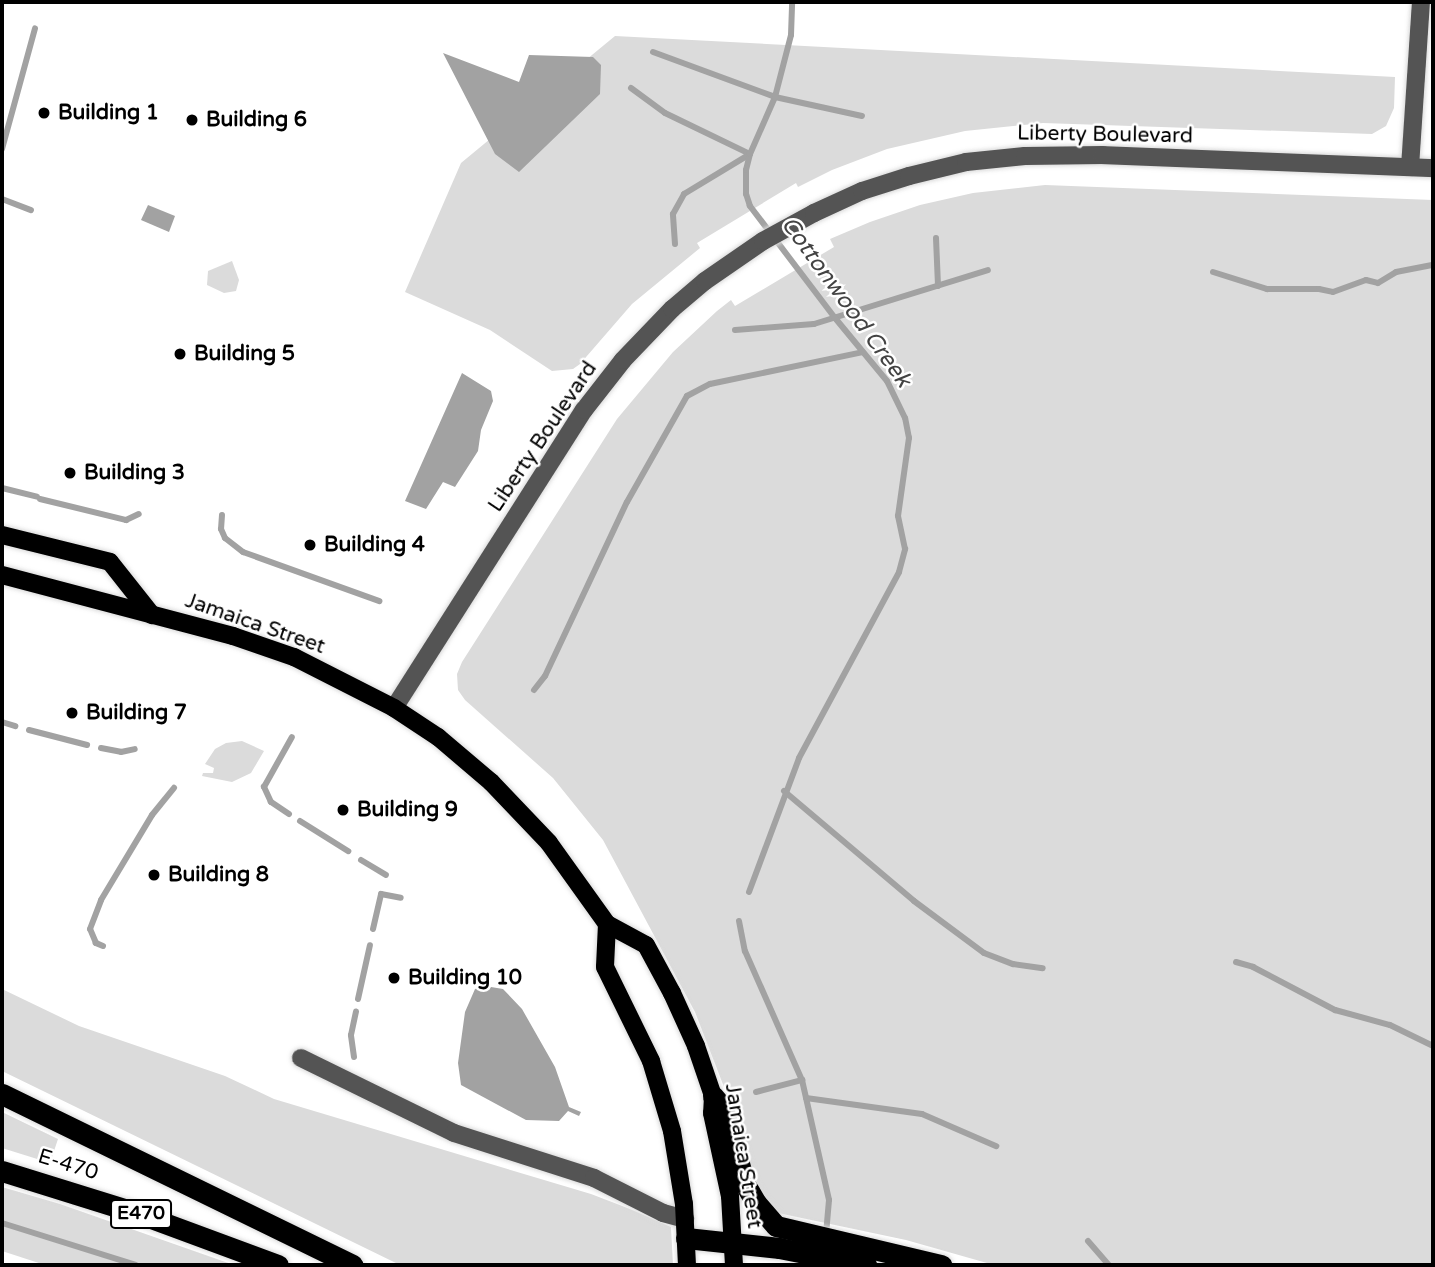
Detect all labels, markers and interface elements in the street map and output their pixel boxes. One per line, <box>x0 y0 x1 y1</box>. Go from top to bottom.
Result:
place label: Building 1 <box>58 100 159 126</box>
marker: Building 1 <box>36 105 52 121</box>
place label: Building 6 <box>206 107 307 133</box>
marker: Building 6 <box>184 112 200 128</box>
street label: Liberty Boulevard <box>1017 121 1193 149</box>
water label: Cottonwood Creek <box>775 211 917 393</box>
place label: Building 5 <box>194 341 295 367</box>
marker: Building 5 <box>172 346 188 362</box>
street label: Liberty Boulevard <box>483 357 603 517</box>
place label: Building 3 <box>84 460 185 486</box>
marker: Building 3 <box>62 465 78 481</box>
place label: Building 4 <box>324 532 425 558</box>
marker: Building 4 <box>302 537 318 553</box>
street label: Jamaica Street <box>182 588 328 660</box>
place label: Building 7 <box>86 700 187 726</box>
marker: Building 7 <box>64 705 80 721</box>
place label: Building 9 <box>357 797 458 823</box>
marker: Building 9 <box>335 802 351 818</box>
place label: Building 8 <box>168 862 269 888</box>
marker: Building 8 <box>146 867 162 883</box>
place label: Building 10 <box>408 965 522 991</box>
marker: Building 10 <box>386 970 402 986</box>
street label: Jamaica Street <box>719 1082 767 1230</box>
street label: E-470 <box>35 1144 101 1186</box>
road number: E470 <box>110 1198 172 1230</box>

